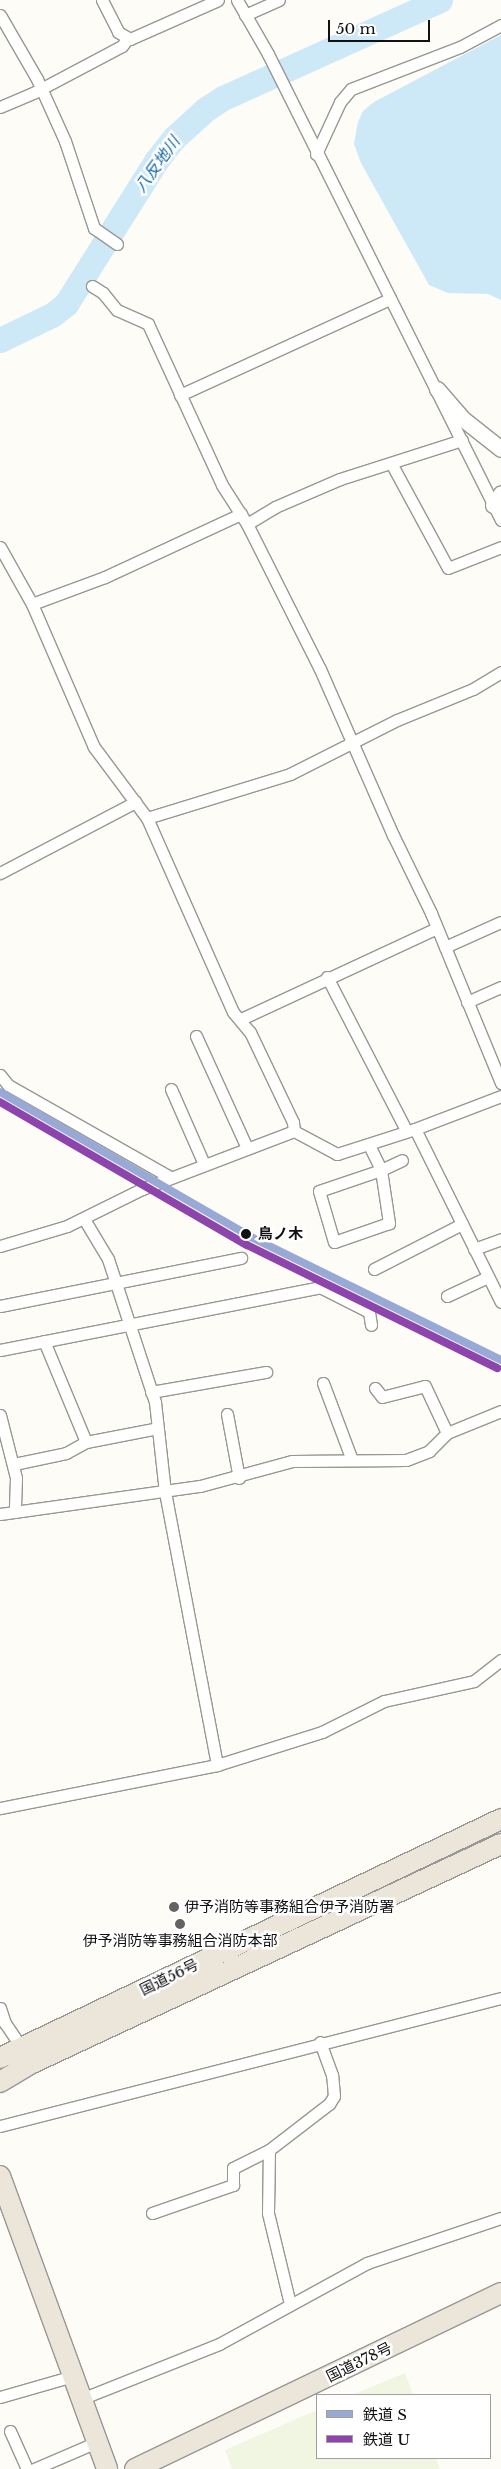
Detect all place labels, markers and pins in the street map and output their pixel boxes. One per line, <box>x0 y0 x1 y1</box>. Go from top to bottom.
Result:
marker: 鳥ノ木 <box>237 1225 255 1243</box>
place label: 鳥ノ木 <box>258 1225 303 1243</box>
place label: 伊予消防等事務組合伊予消防署 <box>184 1898 394 1916</box>
marker: 伊予消防等事務組合伊予消防署 <box>168 1901 180 1913</box>
marker: 伊予消防等事務組合消防本部 <box>174 1918 186 1930</box>
place label: 伊予消防等事務組合消防本部 <box>83 1932 277 1950</box>

